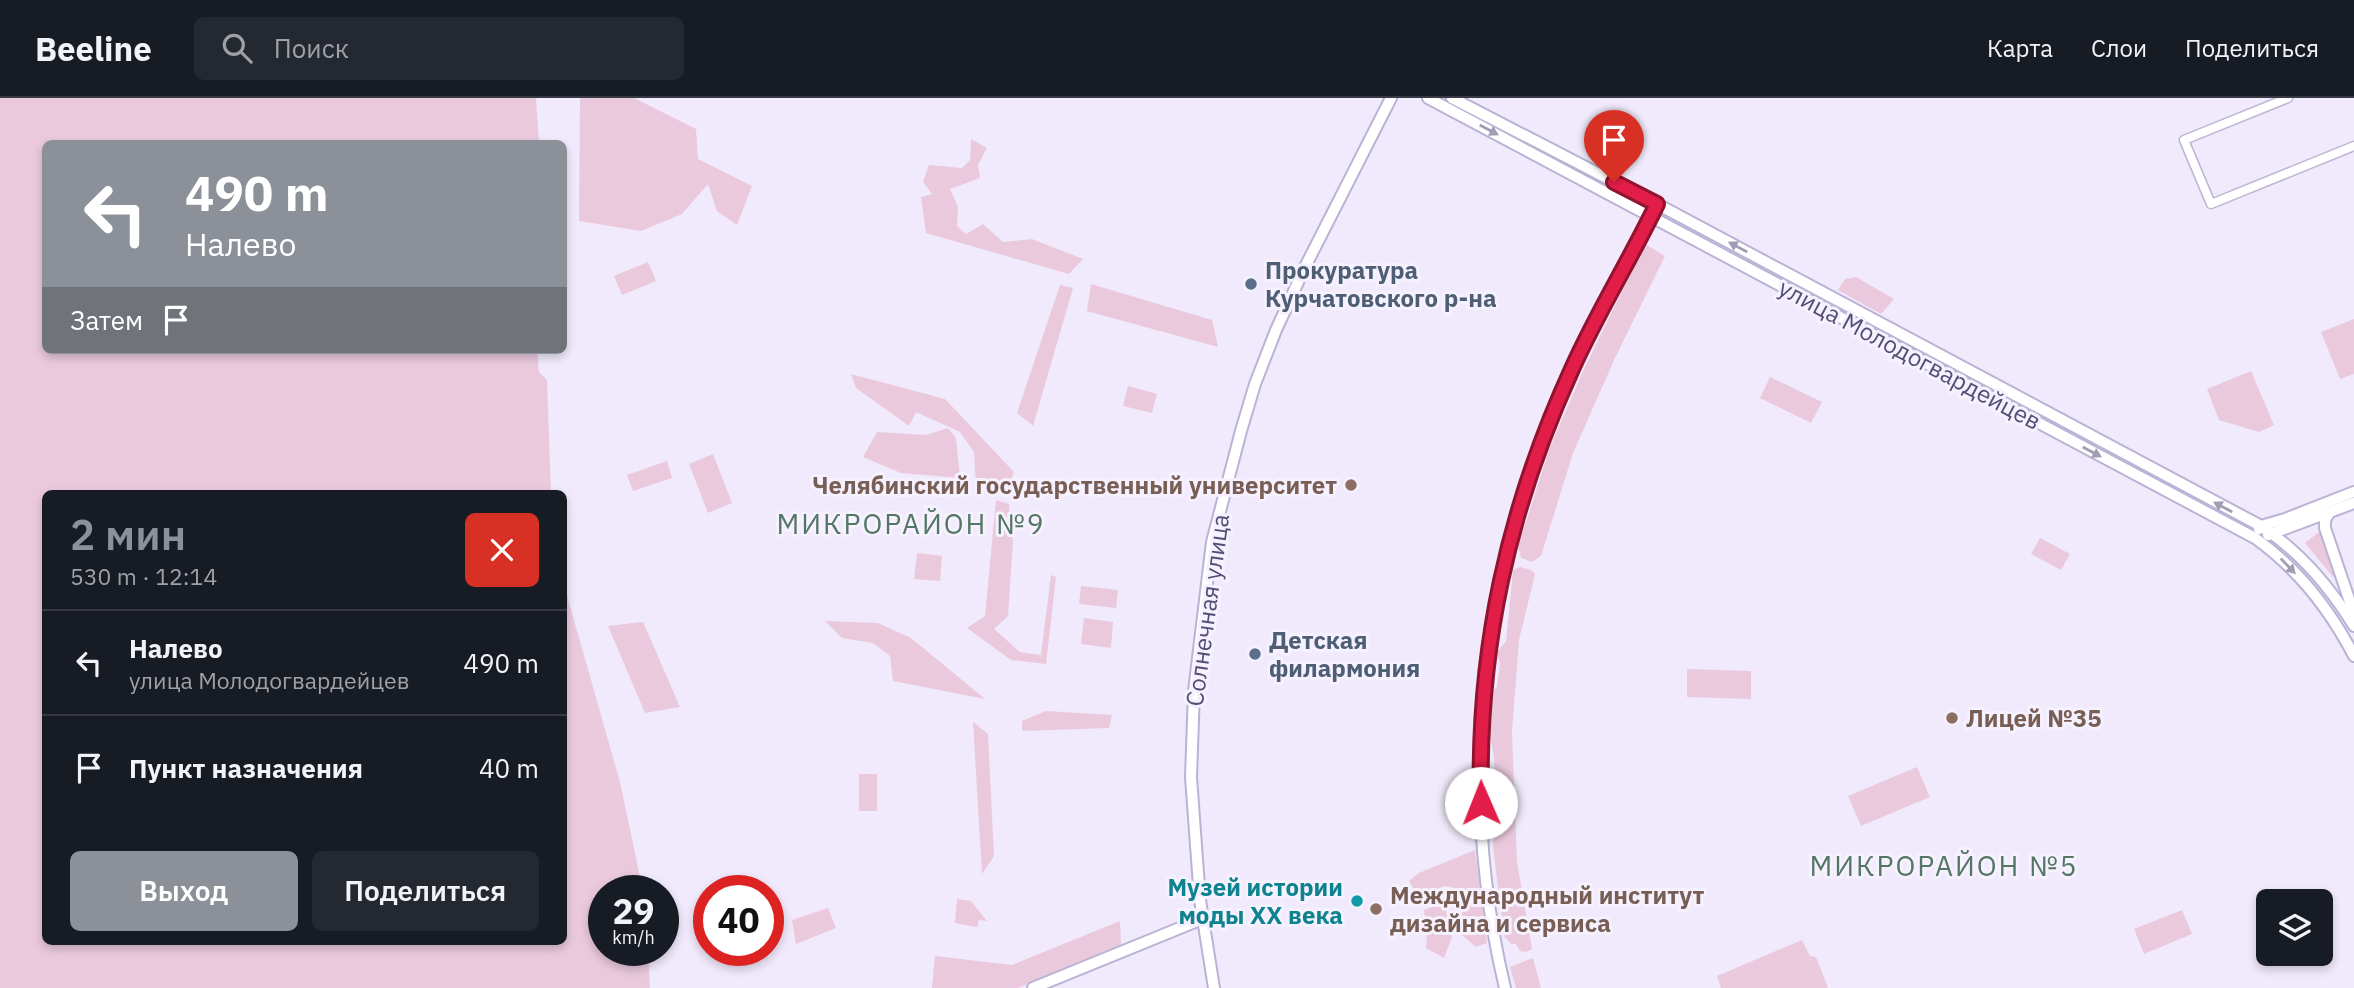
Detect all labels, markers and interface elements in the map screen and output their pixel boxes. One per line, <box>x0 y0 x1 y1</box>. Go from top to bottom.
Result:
search box <box>194 17 684 80</box>
text: Beeline <box>35 27 152 70</box>
icon: search <box>218 29 256 67</box>
text: Поиск <box>274 31 349 65</box>
text: Карта <box>1987 32 2053 64</box>
text: Слои <box>2091 32 2147 64</box>
text: Поделиться <box>2185 32 2319 64</box>
pin <box>1584 110 1644 182</box>
icon: arrive <box>1595 121 1633 159</box>
one-way arrow <box>1479 124 1499 135</box>
text: 490 m <box>185 161 329 224</box>
icon: left <box>70 168 161 259</box>
text: Налево <box>185 223 296 265</box>
one-way arrow <box>1728 241 1747 253</box>
place label: Прокуратура Курчатовского р-на <box>1265 254 1497 314</box>
street label: улица Молодогвардейцев <box>1773 271 2047 437</box>
marker: Прокуратура Курчатовского р-на <box>1243 276 1259 292</box>
icon: arrive <box>157 301 195 339</box>
text: Затем <box>70 303 143 337</box>
one-way arrow <box>2083 446 2102 458</box>
place label: Челябинский государственный университет <box>812 469 1337 501</box>
marker: Челябинский государственный университет <box>1343 477 1359 493</box>
one-way arrow <box>2213 501 2232 513</box>
district label: МИКРОРАЙОН №9 <box>776 505 1046 542</box>
text: 2 мин <box>70 507 186 562</box>
street label: Солнечная улица <box>1178 512 1236 708</box>
button: close <box>465 513 539 587</box>
one-way arrow <box>2280 557 2296 574</box>
text: 530 m · 12:14 <box>70 561 217 591</box>
place label: Детская филармония <box>1269 624 1420 684</box>
text: Налево <box>129 631 223 665</box>
icon: left <box>70 644 108 682</box>
text: 490 m <box>463 646 539 680</box>
marker: Детская филармония <box>1247 646 1263 662</box>
text: улица Молодогвардейцев <box>129 665 410 695</box>
place label: Лицей №35 <box>1966 702 2102 734</box>
marker: Лицей №35 <box>1944 710 1960 726</box>
icon: arrive <box>70 749 108 787</box>
text: Пункт назначения <box>129 751 363 785</box>
text: 40 m <box>479 751 539 785</box>
position arrow <box>1444 766 1518 840</box>
district label: МИКРОРАЙОН №5 <box>1809 847 2079 884</box>
button: Выход <box>70 851 298 931</box>
button: Поделиться <box>312 851 539 931</box>
place label: Музей истории моды XX века <box>1167 871 1343 931</box>
speed limit sign: 40 <box>693 875 784 966</box>
place label: Международный институт дизайна и сервиса <box>1390 879 1705 939</box>
text: 29 <box>612 888 655 934</box>
map controls <box>2256 889 2333 966</box>
button: layers <box>2256 889 2333 966</box>
marker: Музей истории моды XX века <box>1349 893 1365 909</box>
marker: Международный институт дизайна и сервиса <box>1368 901 1384 917</box>
text: km/h <box>612 926 655 949</box>

